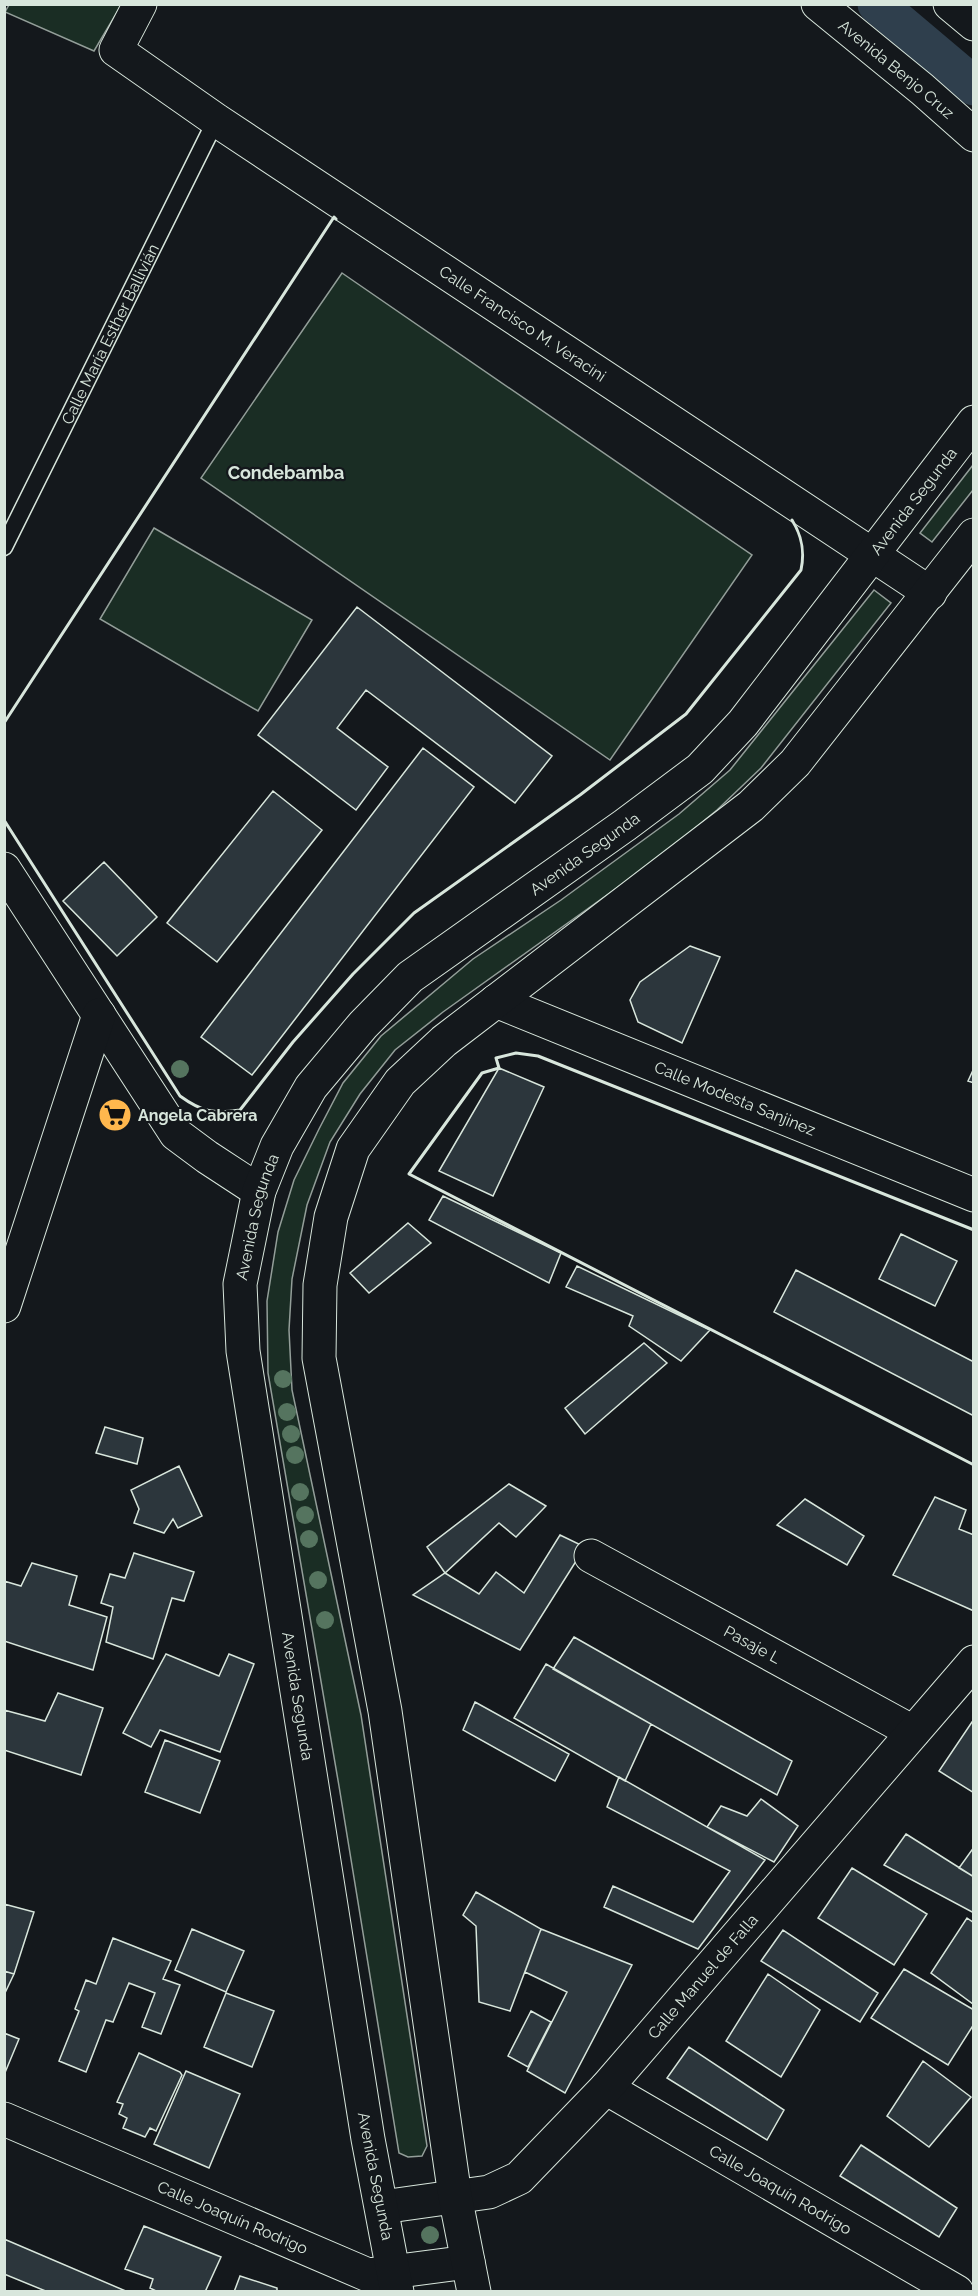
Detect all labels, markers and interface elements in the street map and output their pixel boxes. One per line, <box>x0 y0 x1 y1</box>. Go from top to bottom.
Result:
street label: Avenida Benjo Cruz <box>835 16 958 123</box>
street label: Calle María Esther Ballivián <box>57 241 163 427</box>
street label: Calle Francisco M. Veracini <box>436 262 610 386</box>
street label: Avenida Segunda <box>867 444 961 559</box>
district label: Condebamba <box>228 462 344 483</box>
street label: Avenida Segunda <box>526 809 643 899</box>
street label: Calle Modesta Sanjinez <box>652 1057 818 1140</box>
supermarket icon: Angela Cabrera <box>97 1097 133 1133</box>
place label: Angela Cabrera <box>138 1106 258 1125</box>
street label: Avenida Segunda <box>232 1151 283 1282</box>
street label: Pasaje L <box>721 1622 784 1668</box>
street label: Avenida Segunda <box>278 1630 317 1762</box>
street label: Calle Manuel de Falla <box>644 1910 762 2043</box>
street label: Avenida Segunda <box>354 2110 397 2242</box>
street label: Calle Joaquín Rodrigo <box>706 2141 855 2239</box>
street label: Calle Joaquín Rodrigo <box>155 2177 311 2258</box>

